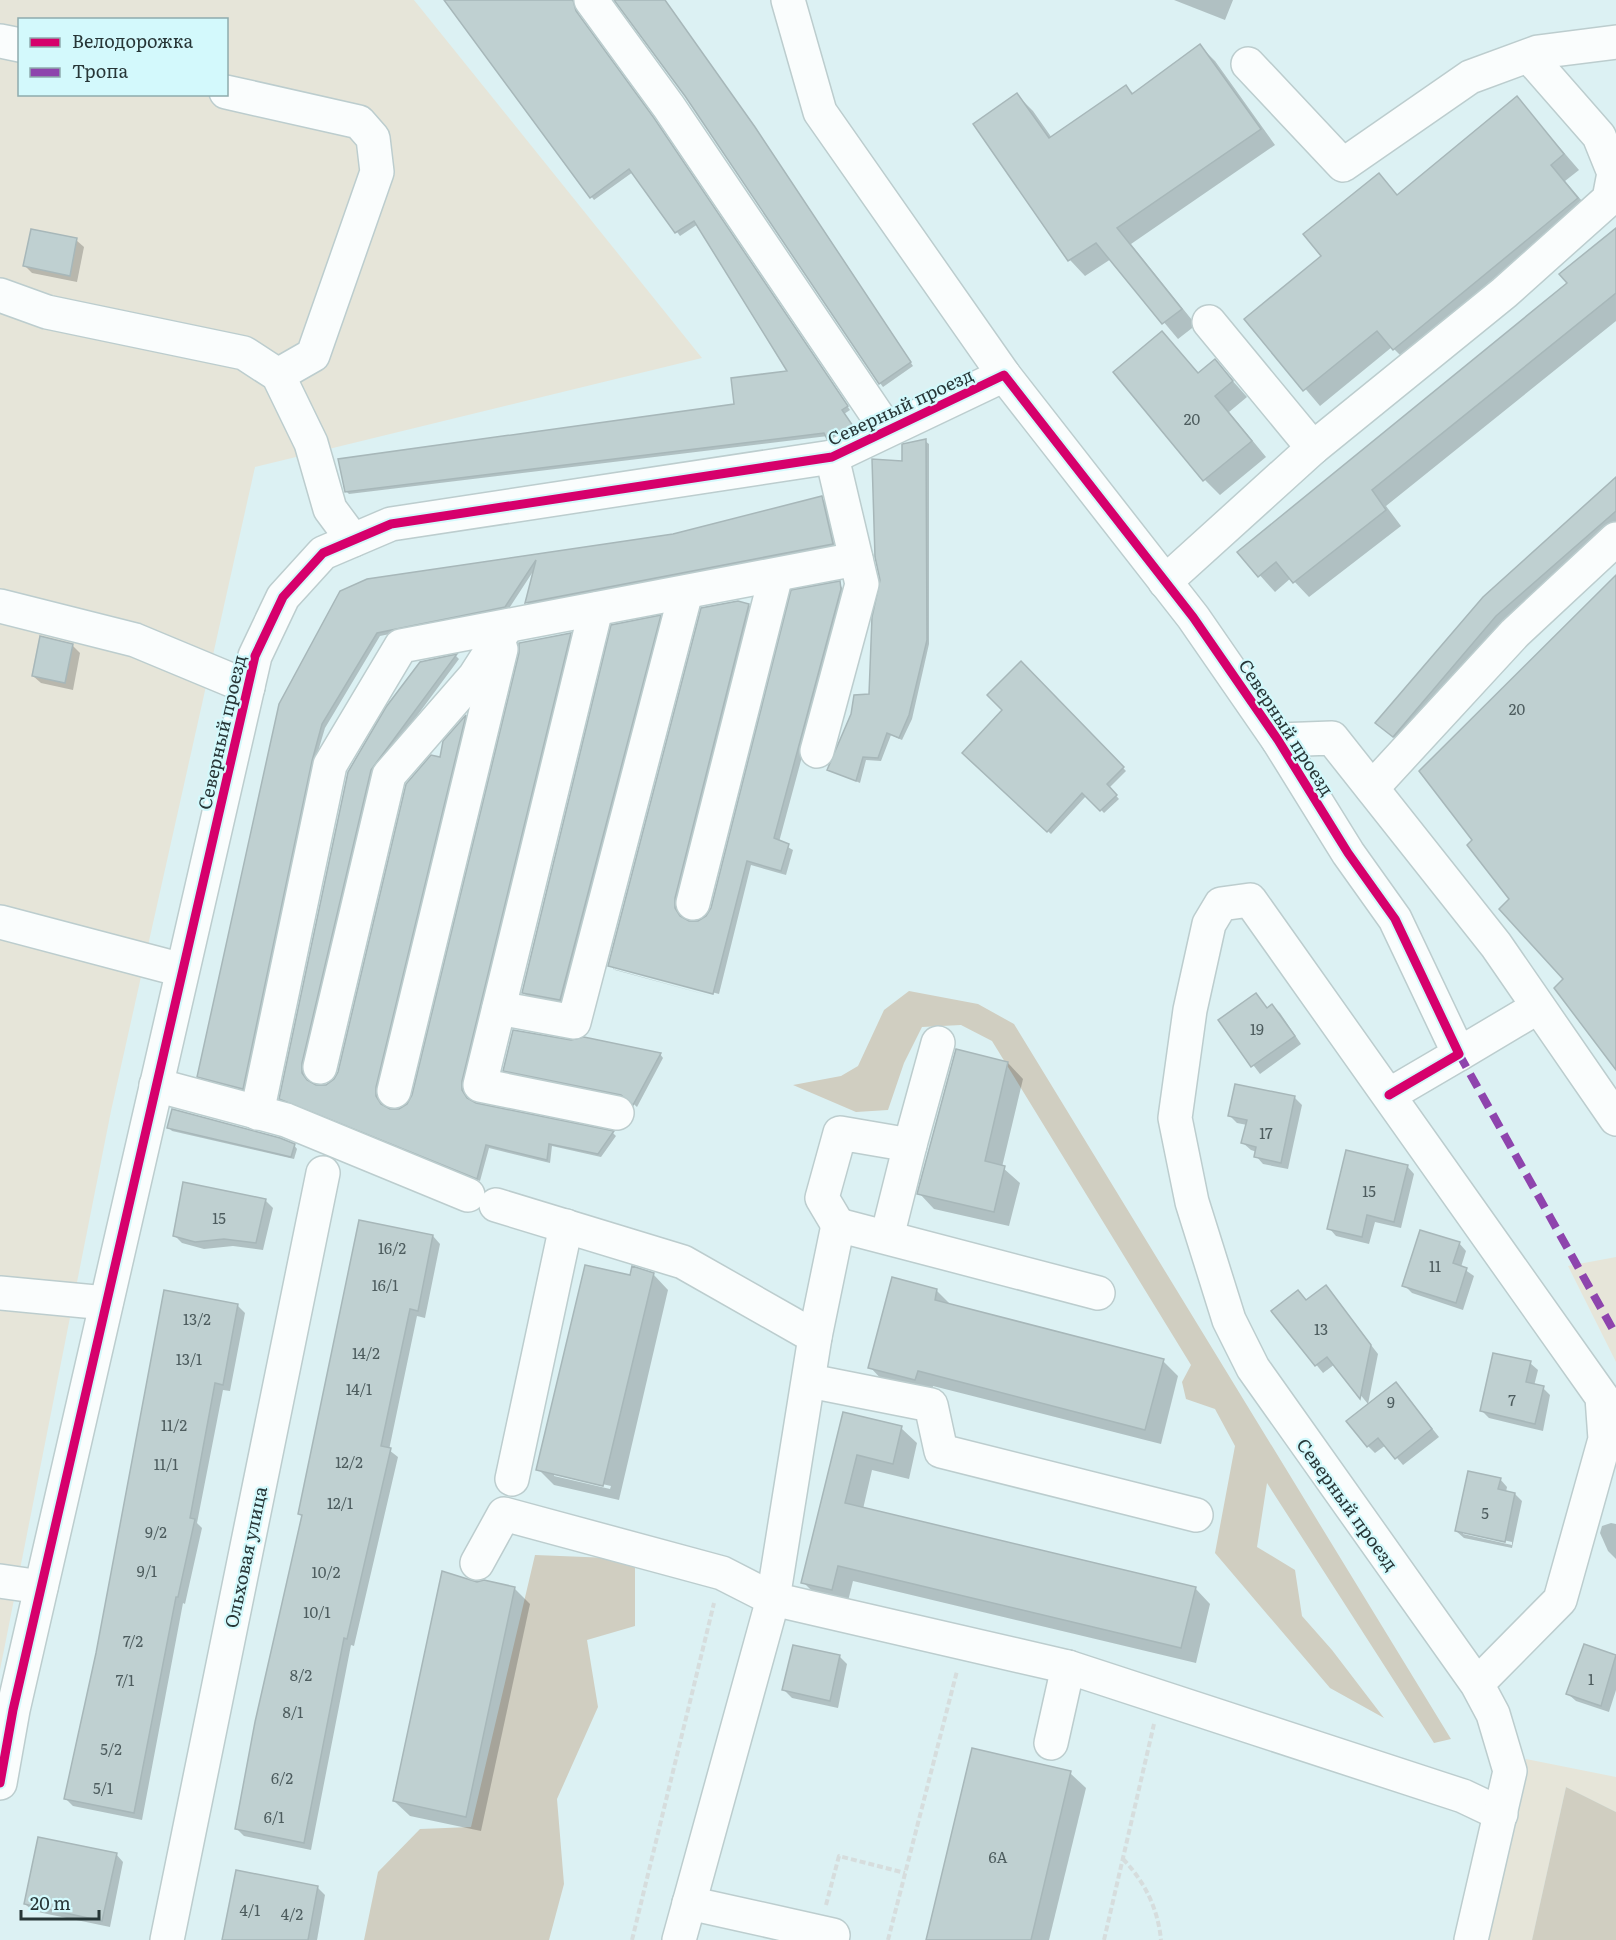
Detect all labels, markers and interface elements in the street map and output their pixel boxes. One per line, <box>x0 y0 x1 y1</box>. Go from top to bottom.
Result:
legend <box>18 18 228 96</box>
text: Велодорожка <box>72 27 194 54</box>
text: Тропа <box>72 57 128 84</box>
street label: Северный проезд <box>823 360 977 452</box>
house number: 20 <box>1184 407 1200 430</box>
street label: Северный проезд <box>190 652 252 812</box>
street label: Северный проезд <box>1233 653 1341 801</box>
house number: 20 <box>1509 697 1525 720</box>
house number: 19 <box>1250 1017 1264 1040</box>
house number: 17 <box>1259 1121 1273 1144</box>
house number: 15 <box>1362 1179 1376 1202</box>
house number: 15 <box>212 1206 226 1229</box>
house number: 16/2 <box>378 1236 406 1259</box>
house number: 11 <box>1429 1254 1441 1277</box>
house number: 16/1 <box>372 1273 398 1296</box>
house number: 13/2 <box>183 1307 211 1330</box>
house number: 13 <box>1314 1317 1328 1340</box>
house number: 14/2 <box>352 1341 380 1364</box>
house number: 13/1 <box>176 1347 202 1370</box>
house number: 14/1 <box>346 1377 372 1400</box>
house number: 7 <box>1508 1388 1516 1411</box>
house number: 9 <box>1387 1390 1395 1413</box>
house number: 11/2 <box>161 1413 188 1436</box>
street label: Северный проезд <box>1291 1432 1405 1576</box>
house number: 12/2 <box>335 1450 363 1473</box>
house number: 11/1 <box>154 1452 178 1475</box>
street label: Ольховая улица <box>217 1483 273 1630</box>
house number: 12/1 <box>327 1491 353 1514</box>
house number: 5 <box>1481 1501 1489 1524</box>
house number: 9/2 <box>145 1520 167 1543</box>
house number: 9/1 <box>137 1559 157 1582</box>
house number: 10/2 <box>312 1560 341 1583</box>
house number: 10/1 <box>303 1600 331 1623</box>
house number: 7/2 <box>123 1629 143 1652</box>
house number: 8/2 <box>290 1663 313 1686</box>
house number: 1 <box>1588 1667 1594 1690</box>
house number: 7/1 <box>116 1668 134 1691</box>
house number: 8/1 <box>283 1700 303 1723</box>
house number: 5/2 <box>100 1737 122 1760</box>
house number: 6/2 <box>271 1766 293 1789</box>
house number: 5/1 <box>93 1776 113 1799</box>
house number: 6/1 <box>264 1805 284 1828</box>
house number: 6А <box>988 1845 1008 1868</box>
scale bar <box>21 1883 99 1921</box>
text: 20 m <box>30 1889 71 1916</box>
house number: 4/1 <box>240 1898 260 1921</box>
house number: 4/2 <box>281 1902 304 1925</box>

